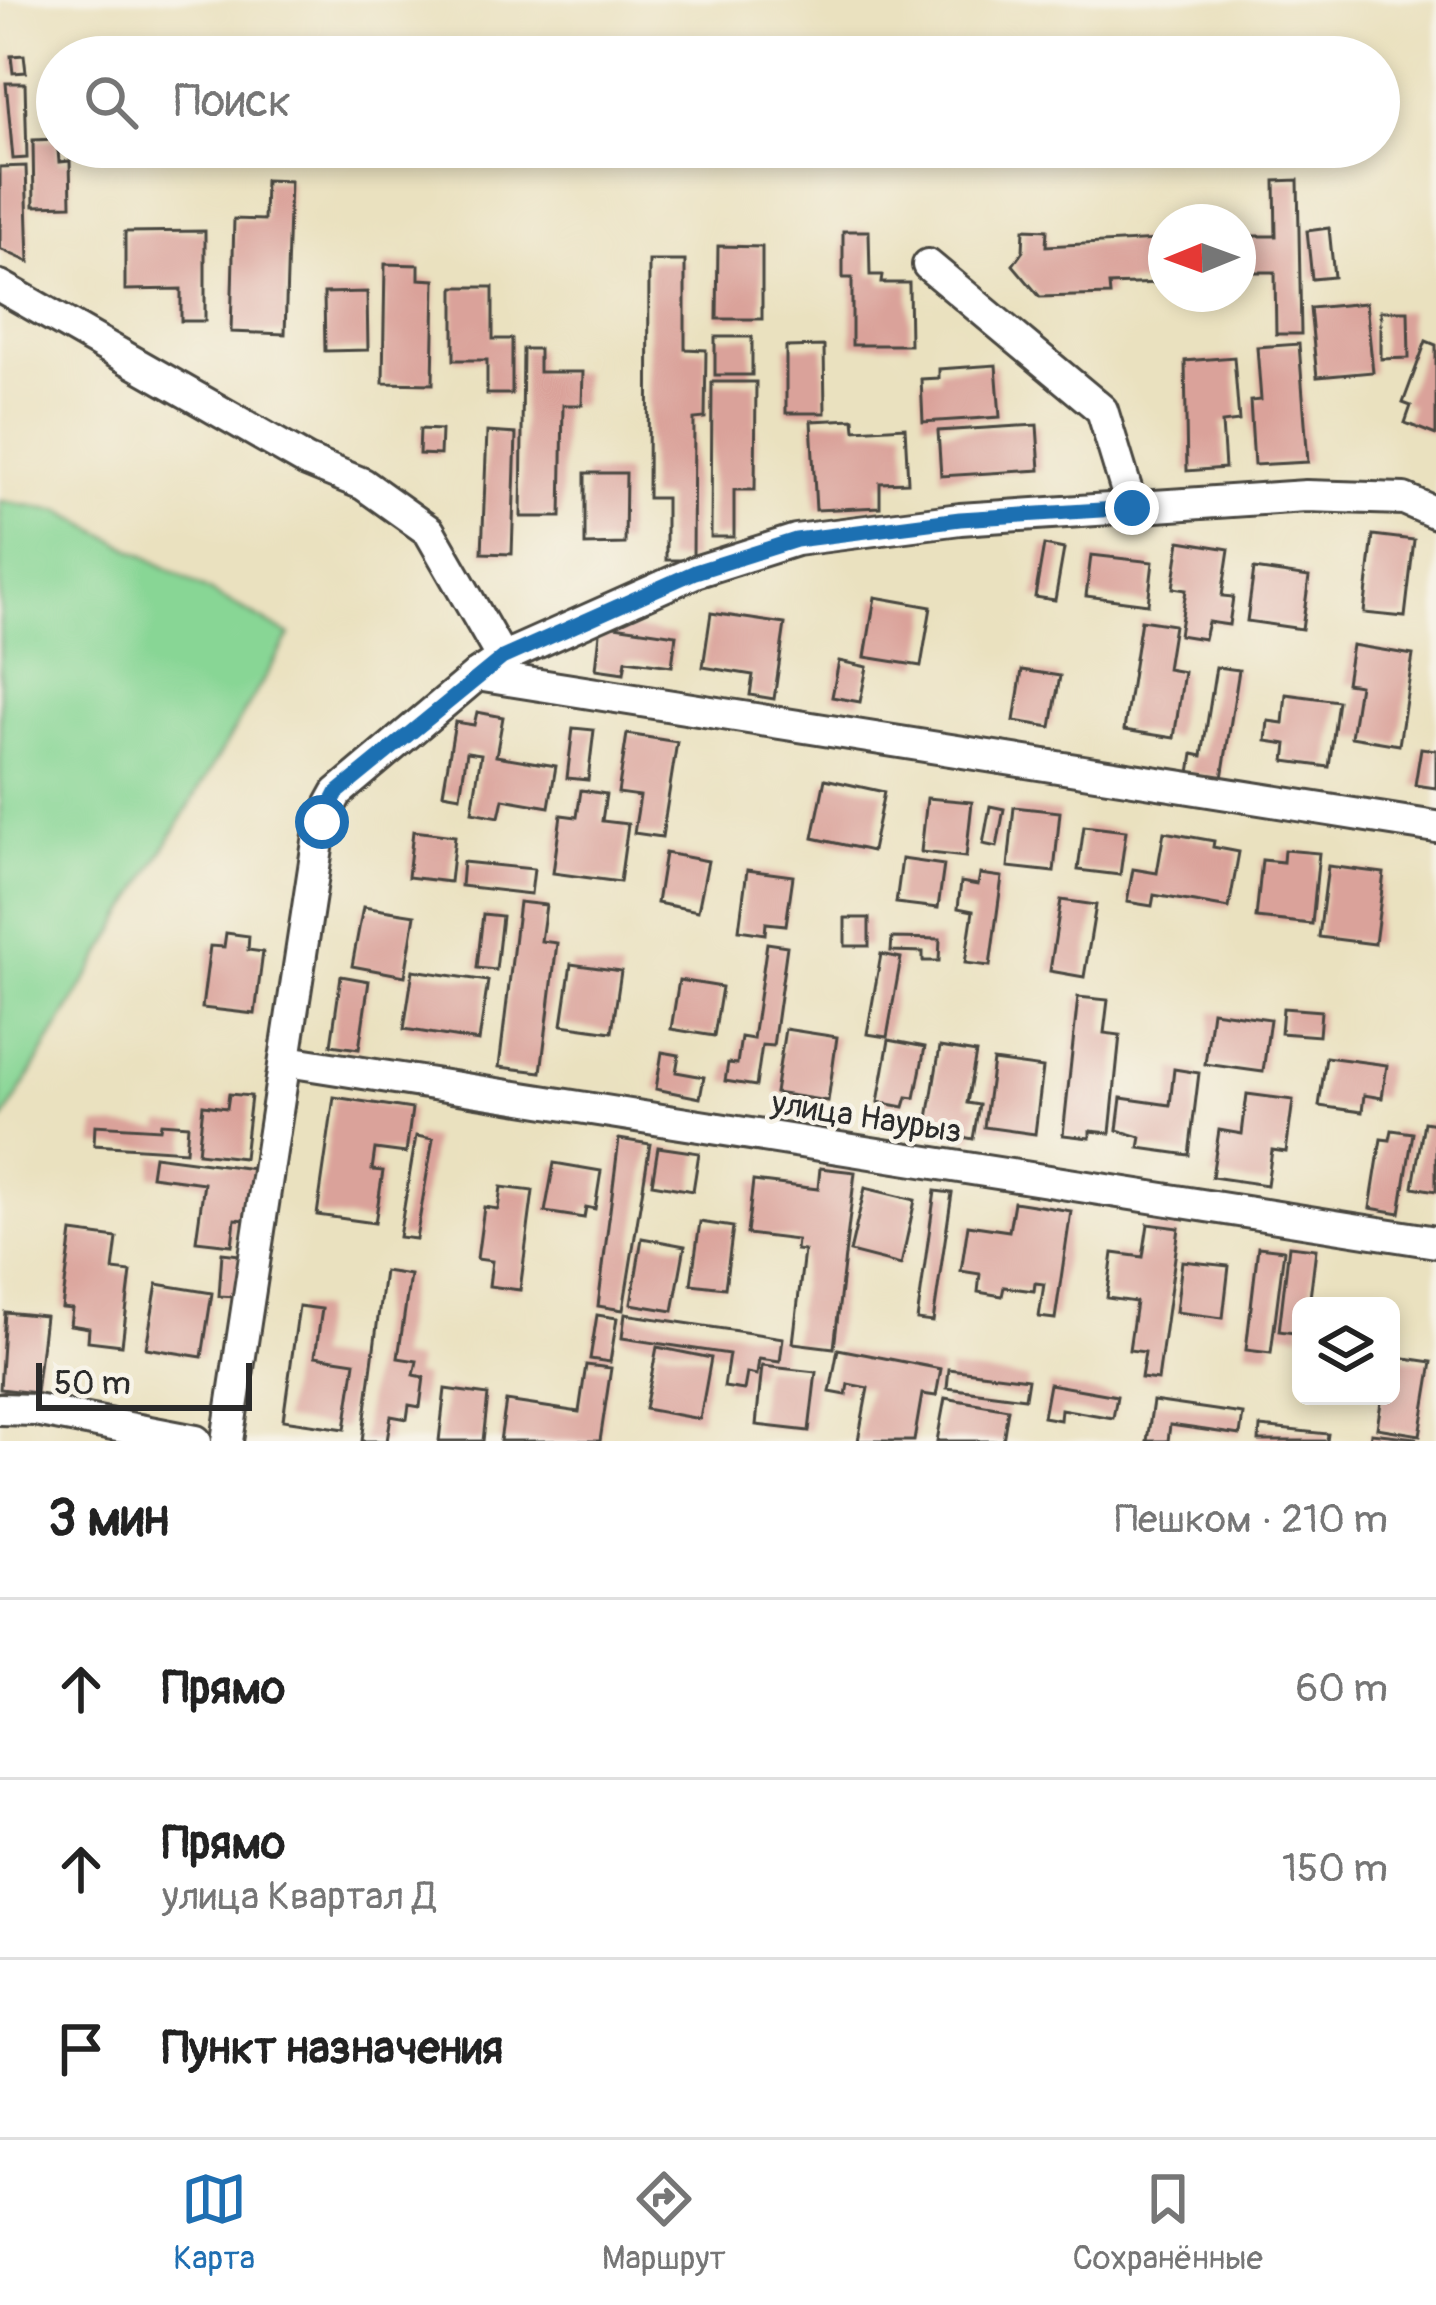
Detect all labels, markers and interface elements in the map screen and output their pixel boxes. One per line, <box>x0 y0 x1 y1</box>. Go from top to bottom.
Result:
search box <box>36 36 1400 168</box>
icon: search <box>78 69 144 135</box>
text: Поиск <box>174 74 291 130</box>
north arrow <box>1148 204 1256 312</box>
route end <box>1105 481 1159 535</box>
route start <box>295 795 349 849</box>
street label: улица Наурыз <box>768 1082 965 1153</box>
map controls <box>1292 1297 1400 1405</box>
button: layers <box>1292 1297 1400 1405</box>
scale bar <box>36 1357 252 1410</box>
text: 50 m <box>54 1363 131 1404</box>
text: 3 мин <box>48 1487 169 1551</box>
text: Пешком · 210 m <box>1115 1495 1388 1544</box>
icon: ahead <box>48 1656 114 1722</box>
text: Прямо <box>162 1661 285 1717</box>
text: 60 m <box>1296 1664 1388 1713</box>
text: Прямо <box>162 1816 285 1872</box>
icon: ahead <box>48 1836 114 1902</box>
text: 150 m <box>1282 1844 1388 1893</box>
text: улица Квартал Д <box>162 1872 436 1921</box>
icon: arrive <box>48 2016 114 2082</box>
text: Пункт назначения <box>162 2021 503 2077</box>
tab: Карта <box>173 2166 255 2279</box>
tab: Маршрут <box>602 2166 726 2279</box>
tab: Сохранённые <box>1072 2166 1263 2279</box>

